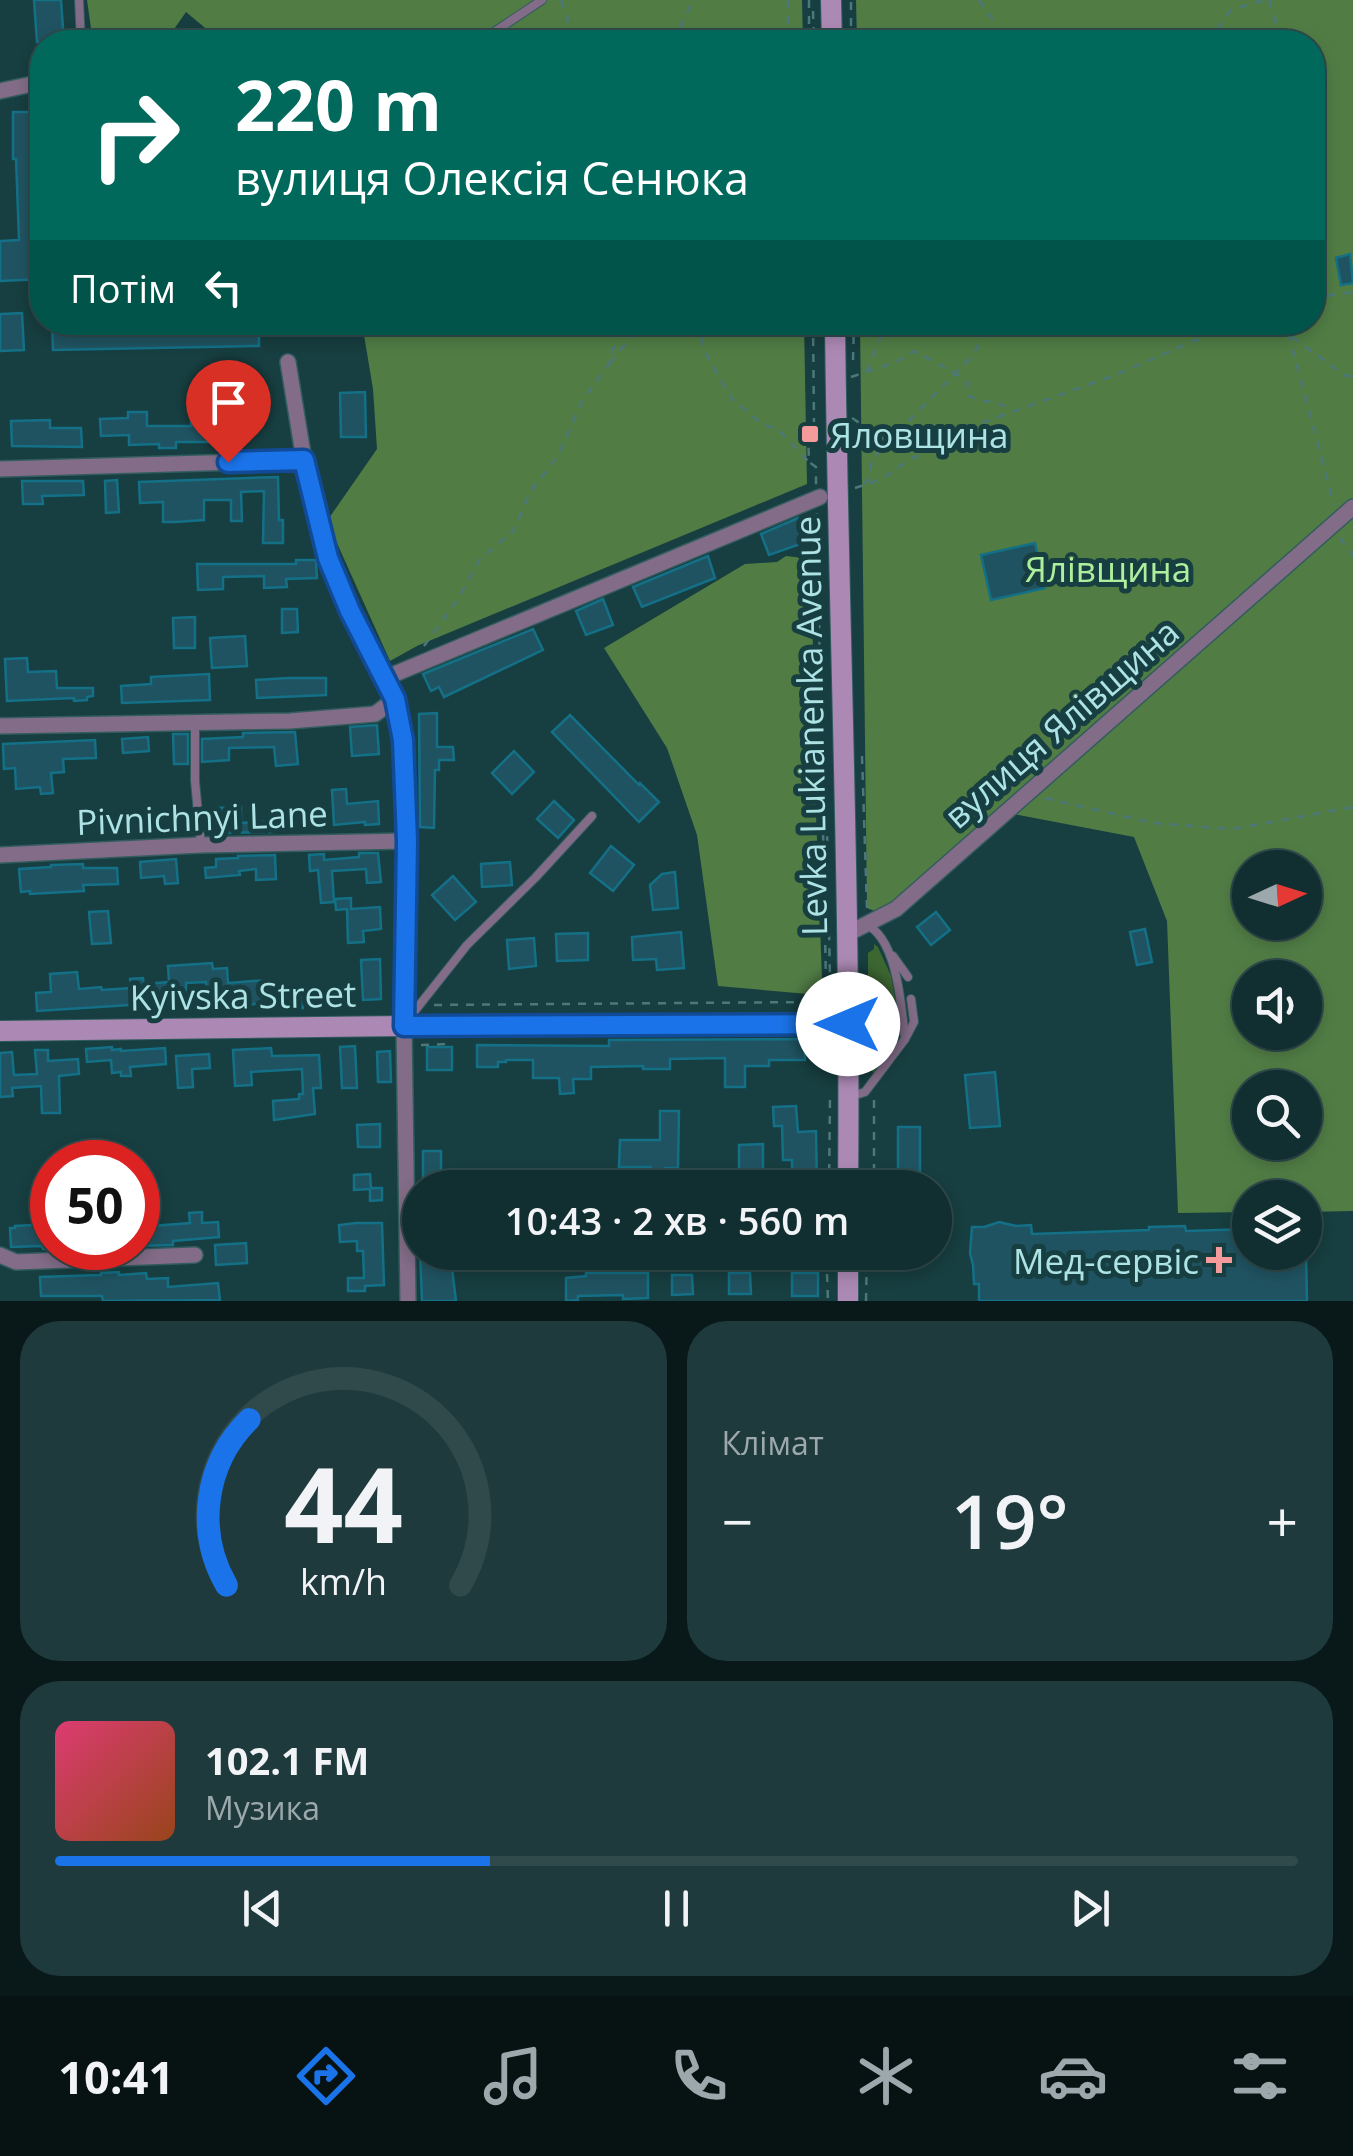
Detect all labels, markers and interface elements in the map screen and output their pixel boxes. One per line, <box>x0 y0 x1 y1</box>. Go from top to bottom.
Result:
text: 220 m <box>235 56 442 152</box>
icon: right <box>70 70 200 200</box>
text: вулиця Олексія Сенюка <box>235 147 749 208</box>
icon: left <box>196 260 251 315</box>
text: Потім <box>70 262 176 314</box>
pin <box>186 360 271 463</box>
icon: arrive <box>201 375 256 430</box>
place label: Яловщина <box>830 411 1009 458</box>
marker: Яловщина <box>799 423 821 445</box>
street label: Levka Lukianenka Avenue <box>783 516 837 936</box>
park label: Ялівщина <box>1025 545 1191 592</box>
street label: вулиця Ялівщина <box>934 608 1188 838</box>
street label: Pivnichnyi Lane <box>75 789 329 845</box>
north arrow <box>1232 850 1322 940</box>
map controls <box>1232 850 1322 1270</box>
button: sound <box>1232 960 1322 1050</box>
street label: Kyivska Street <box>129 970 357 1020</box>
position arrow <box>796 972 900 1076</box>
button: search <box>1232 1070 1322 1160</box>
speed limit sign: 50 <box>30 1140 160 1270</box>
button: layers <box>1232 1180 1322 1270</box>
text: 10:43 · 2 хв · 560 m <box>505 1194 849 1246</box>
place label: Мед-сервіс <box>1013 1237 1199 1284</box>
marker: Мед-сервіс <box>1208 1249 1230 1271</box>
text: Клімат <box>722 1421 824 1464</box>
text: 44 <box>284 1432 403 1573</box>
text: 19° <box>951 1469 1069 1571</box>
text: − <box>722 1483 753 1558</box>
text: + <box>1267 1483 1298 1558</box>
text: km/h <box>300 1557 387 1605</box>
text: 102.1 FM <box>205 1734 369 1786</box>
text: Музика <box>205 1786 320 1829</box>
icon: previous <box>235 1881 290 1936</box>
icon: pause <box>649 1881 704 1936</box>
icon: next <box>1063 1881 1118 1936</box>
icon: directions <box>291 2041 361 2111</box>
icon: music <box>478 2041 548 2111</box>
icon: phone <box>664 2041 734 2111</box>
icon: climate <box>851 2041 921 2111</box>
icon: car <box>1038 2041 1108 2111</box>
icon: filters <box>1225 2041 1295 2111</box>
text: 10:41 <box>58 2046 174 2107</box>

